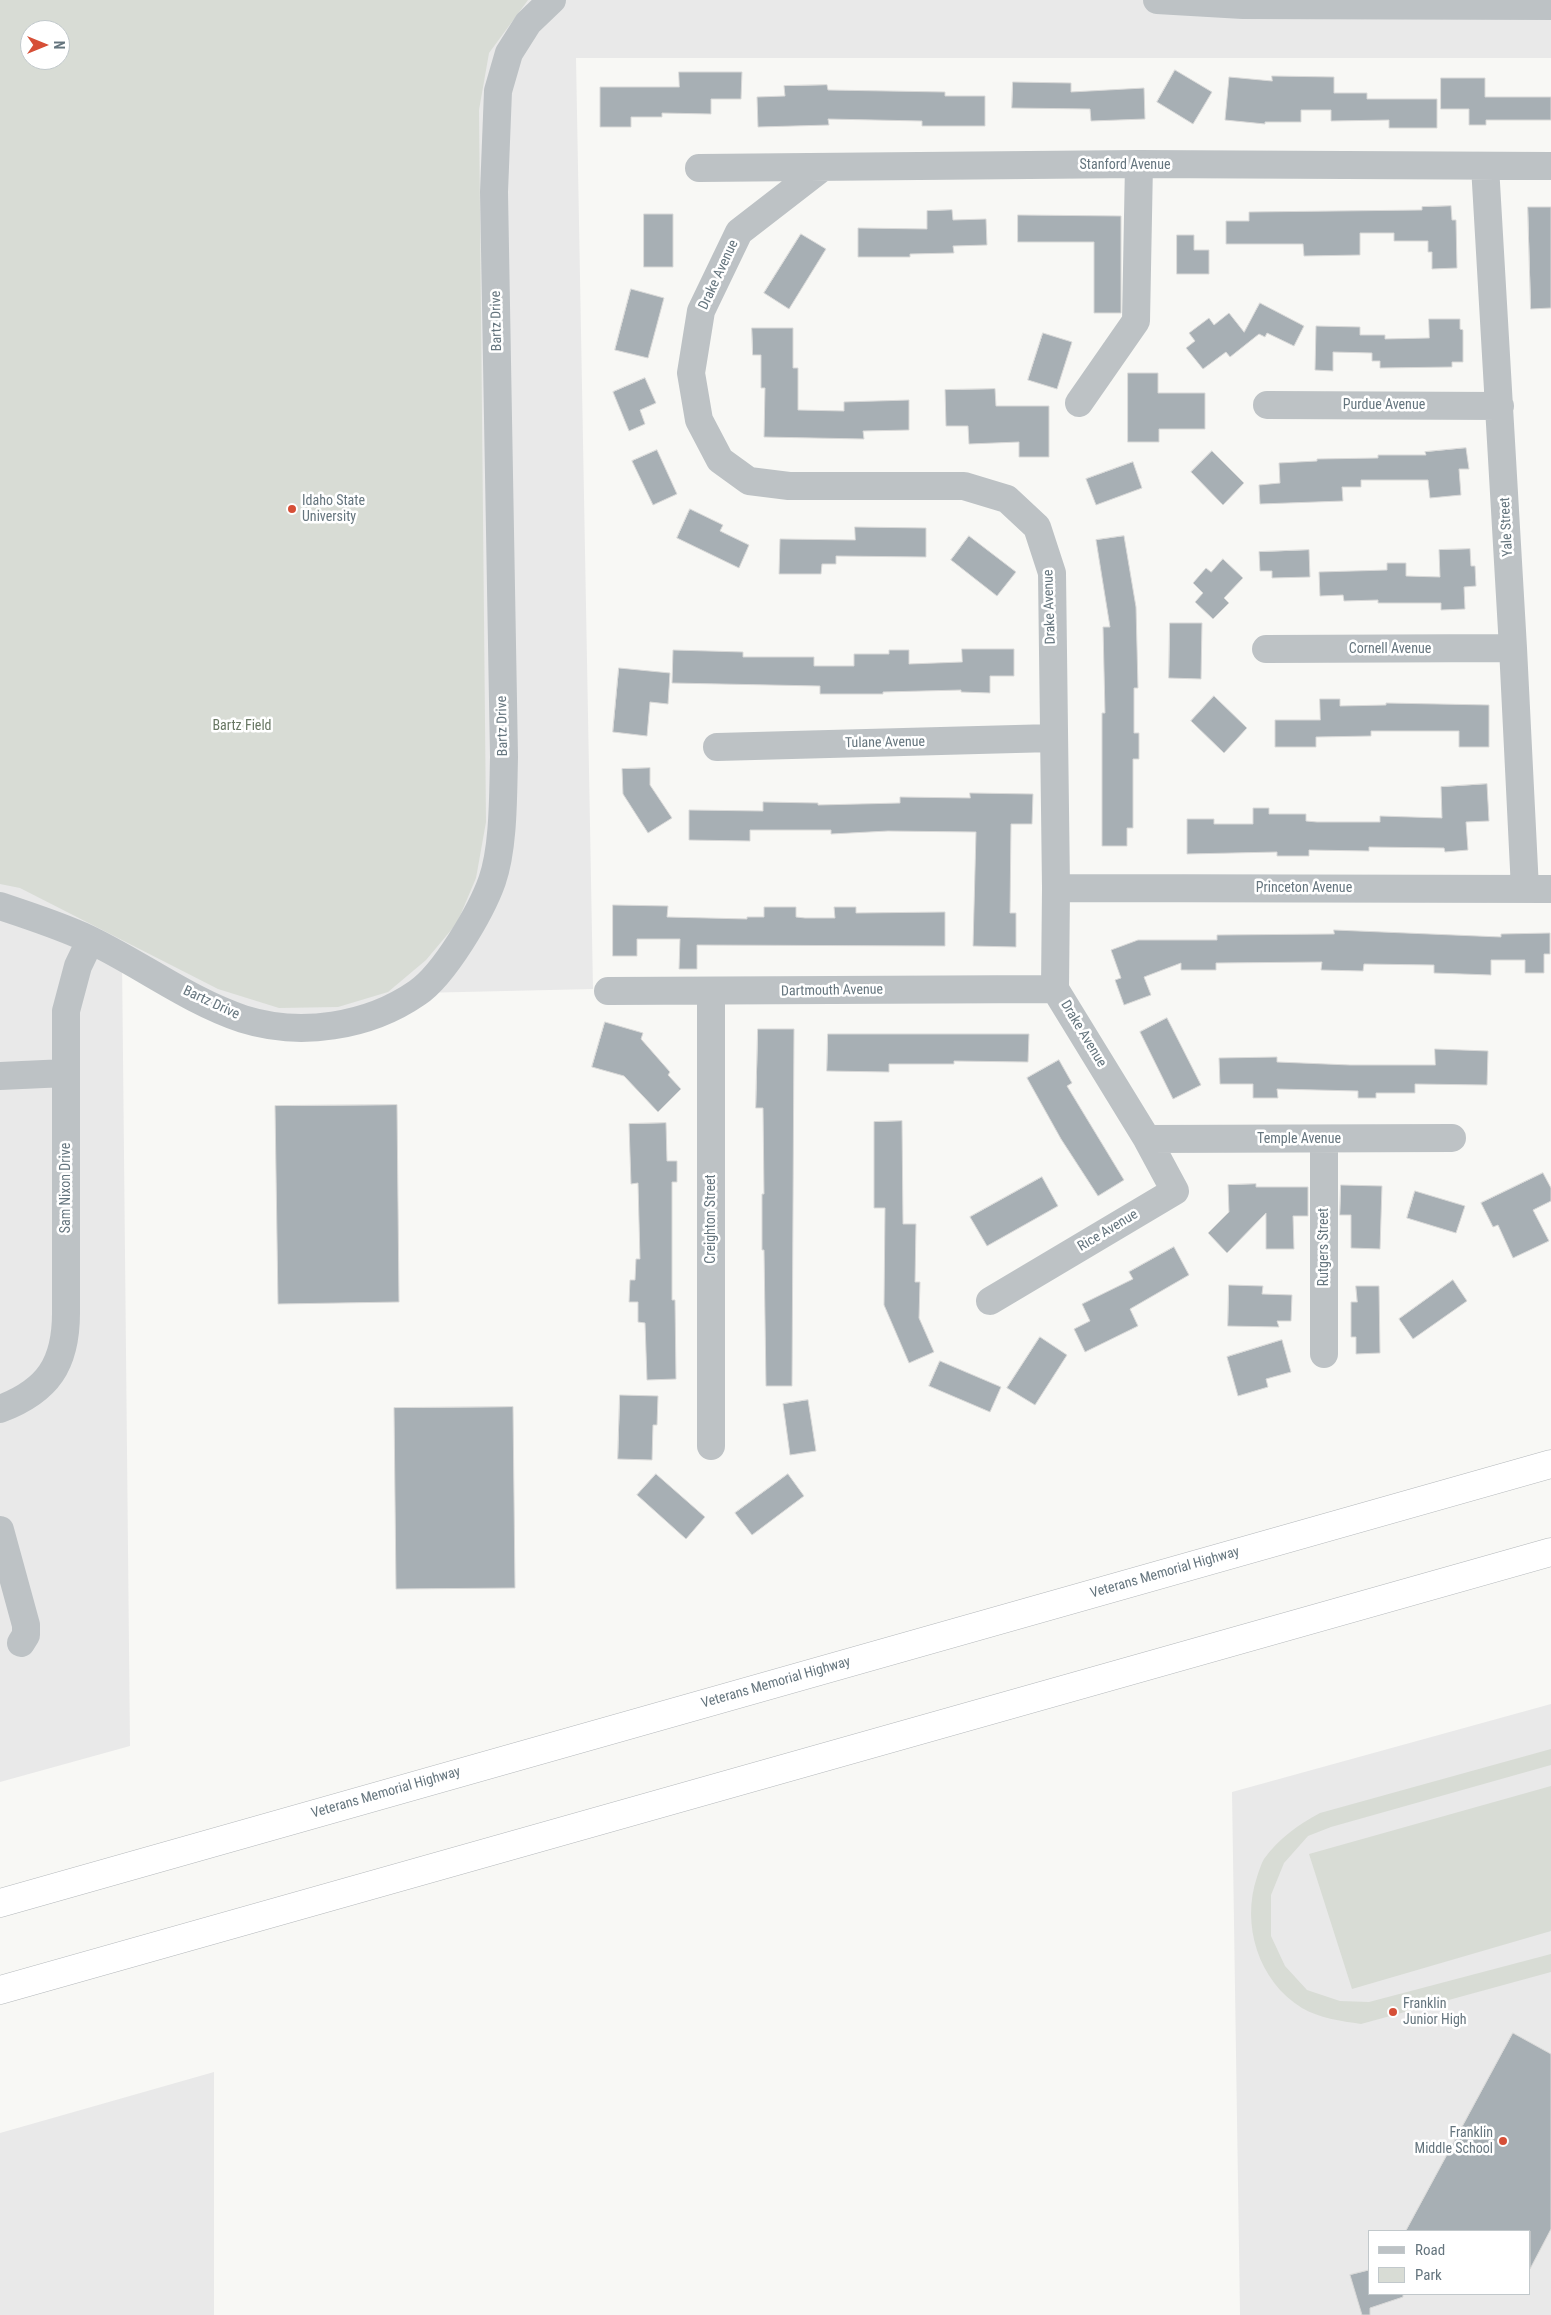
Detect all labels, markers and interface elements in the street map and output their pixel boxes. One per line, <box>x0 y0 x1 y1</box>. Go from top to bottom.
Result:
north arrow <box>20 20 70 70</box>
text: N <box>51 41 67 49</box>
street label: Stanford Avenue <box>1080 157 1170 173</box>
street label: Drake Avenue <box>696 237 742 313</box>
street label: Bartz Drive <box>488 291 506 351</box>
street label: Purdue Avenue <box>1343 397 1425 413</box>
place label: Idaho State University <box>302 493 365 526</box>
street label: Yale Street <box>1497 497 1517 557</box>
marker: Idaho State University <box>286 503 298 515</box>
street label: Drake Avenue <box>1040 569 1060 645</box>
street label: Cornell Avenue <box>1349 641 1431 657</box>
street label: Bartz Drive <box>494 696 512 756</box>
park label: Bartz Field <box>212 718 272 734</box>
street label: Tulane Avenue <box>845 734 925 752</box>
street label: Princeton Avenue <box>1256 880 1352 896</box>
street label: Dartmouth Avenue <box>781 982 883 1000</box>
street label: Bartz Drive <box>180 983 242 1023</box>
street label: Drake Avenue <box>1057 998 1109 1070</box>
street label: Temple Avenue <box>1257 1131 1341 1147</box>
street label: Sam Nixon Drive <box>58 1143 74 1233</box>
street label: Creighton Street <box>703 1174 719 1264</box>
street label: Rice Avenue <box>1075 1206 1141 1256</box>
street label: Rutgers Street <box>1316 1208 1332 1286</box>
street label: Veterans Memorial Highway <box>1089 1544 1241 1602</box>
street label: Veterans Memorial Highway <box>700 1654 852 1712</box>
street label: Veterans Memorial Highway <box>310 1764 462 1822</box>
place label: Franklin Junior High <box>1403 1996 1467 2028</box>
marker: Franklin Junior High <box>1387 2006 1399 2018</box>
place label: Franklin Middle School <box>1415 2125 1493 2158</box>
marker: Franklin Middle School <box>1497 2135 1509 2147</box>
legend <box>1368 2230 1531 2295</box>
text: Road <box>1415 2241 1445 2259</box>
text: Park <box>1415 2266 1442 2284</box>

